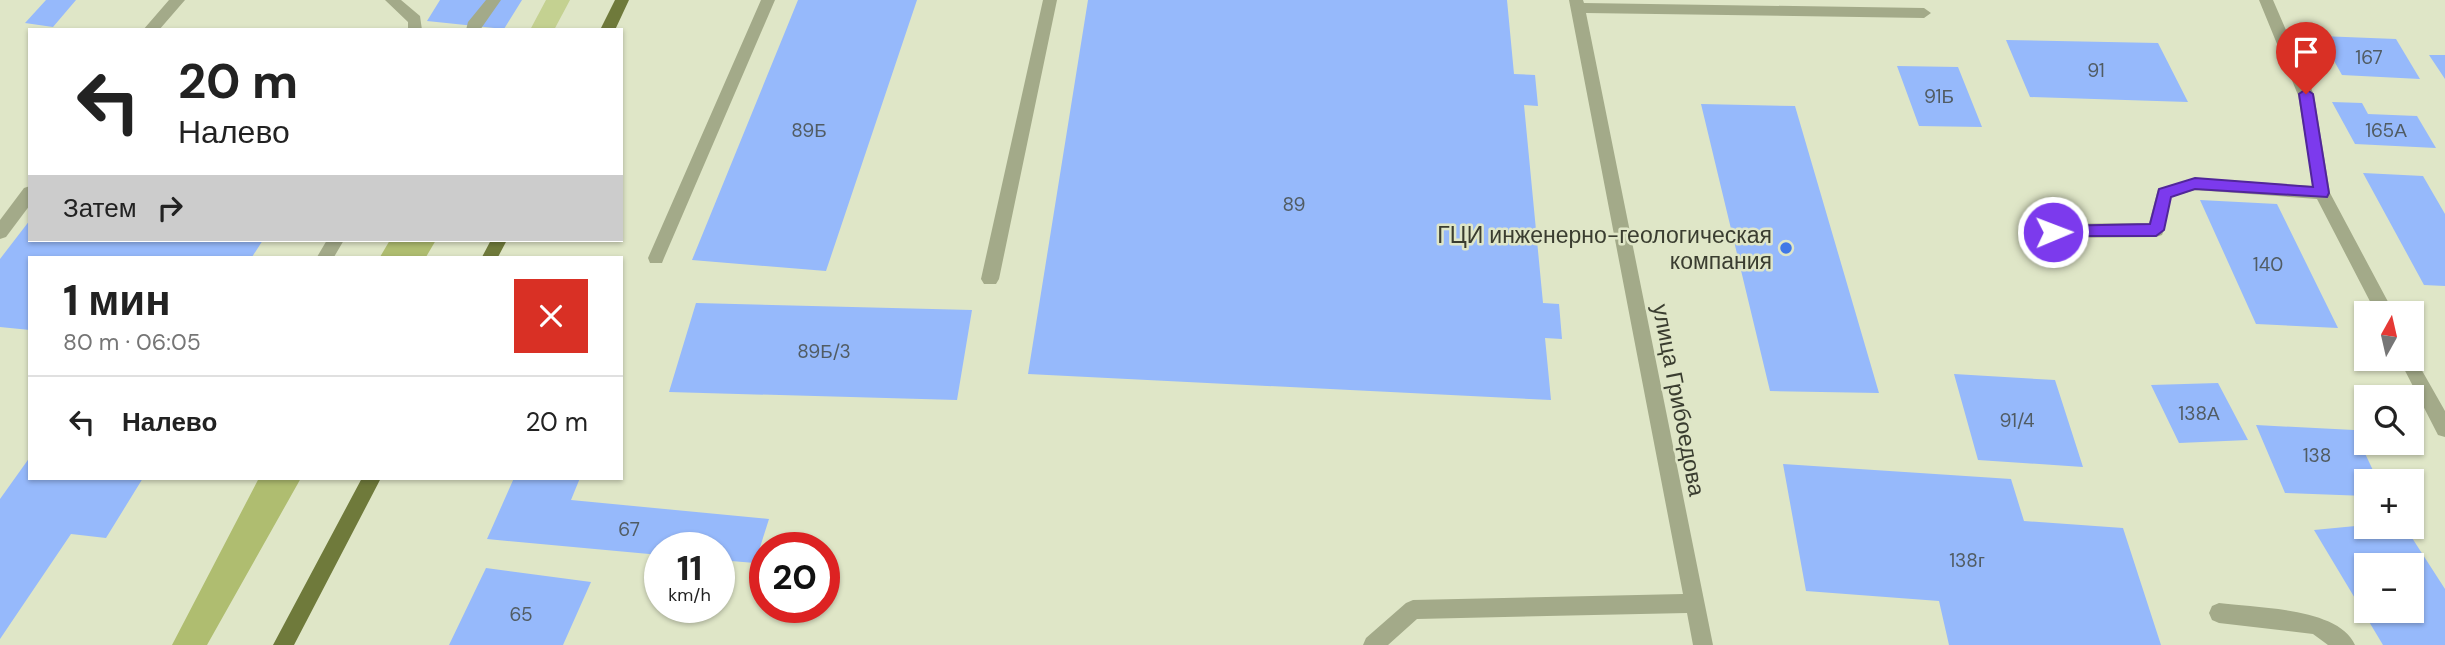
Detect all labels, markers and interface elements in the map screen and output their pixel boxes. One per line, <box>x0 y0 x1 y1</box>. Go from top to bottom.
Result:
pin <box>2276 22 2336 94</box>
icon: arrive <box>2287 33 2325 71</box>
house number: 167 <box>2355 45 2383 70</box>
text: 20 m <box>178 49 298 113</box>
icon: left <box>63 56 154 147</box>
house number: 91 <box>2087 58 2105 83</box>
house number: 91Б <box>1924 84 1954 109</box>
text: Налево <box>178 111 290 153</box>
house number: 89Б <box>791 118 827 143</box>
house number: 165А <box>2365 118 2407 143</box>
icon: right <box>151 189 189 227</box>
text: Затем <box>63 191 137 225</box>
house number: 89 <box>1283 192 1305 217</box>
position arrow <box>2016 195 2090 269</box>
place label: ГЦИ инженерно-геологическая компания <box>1437 220 1772 276</box>
marker: ГЦИ инженерно-геологическая компания <box>1778 240 1794 256</box>
house number: 140 <box>2253 252 2283 277</box>
text: 1 мин <box>63 273 171 328</box>
button: close <box>514 279 588 353</box>
street label: улица Грибоедова <box>1646 301 1712 499</box>
north arrow <box>2354 301 2424 371</box>
map controls <box>2354 301 2424 623</box>
text: 80 m · 06:05 <box>63 327 201 357</box>
house number: 89Б/3 <box>797 339 851 364</box>
button: search <box>2354 385 2424 455</box>
house number: 138А <box>2178 401 2220 426</box>
icon: left <box>63 403 101 441</box>
text: Налево <box>122 405 217 439</box>
text: 20 m <box>525 405 588 439</box>
house number: 91/4 <box>1999 408 2035 433</box>
house number: 138 <box>2303 443 2331 468</box>
button: + <box>2354 469 2424 539</box>
house number: 67 <box>618 517 640 542</box>
speed limit sign: 20 <box>749 532 840 623</box>
text: 11 <box>677 545 702 591</box>
house number: 138г <box>1949 548 1985 573</box>
button: − <box>2354 553 2424 623</box>
text: km/h <box>668 583 711 607</box>
house number: 65 <box>509 602 533 627</box>

